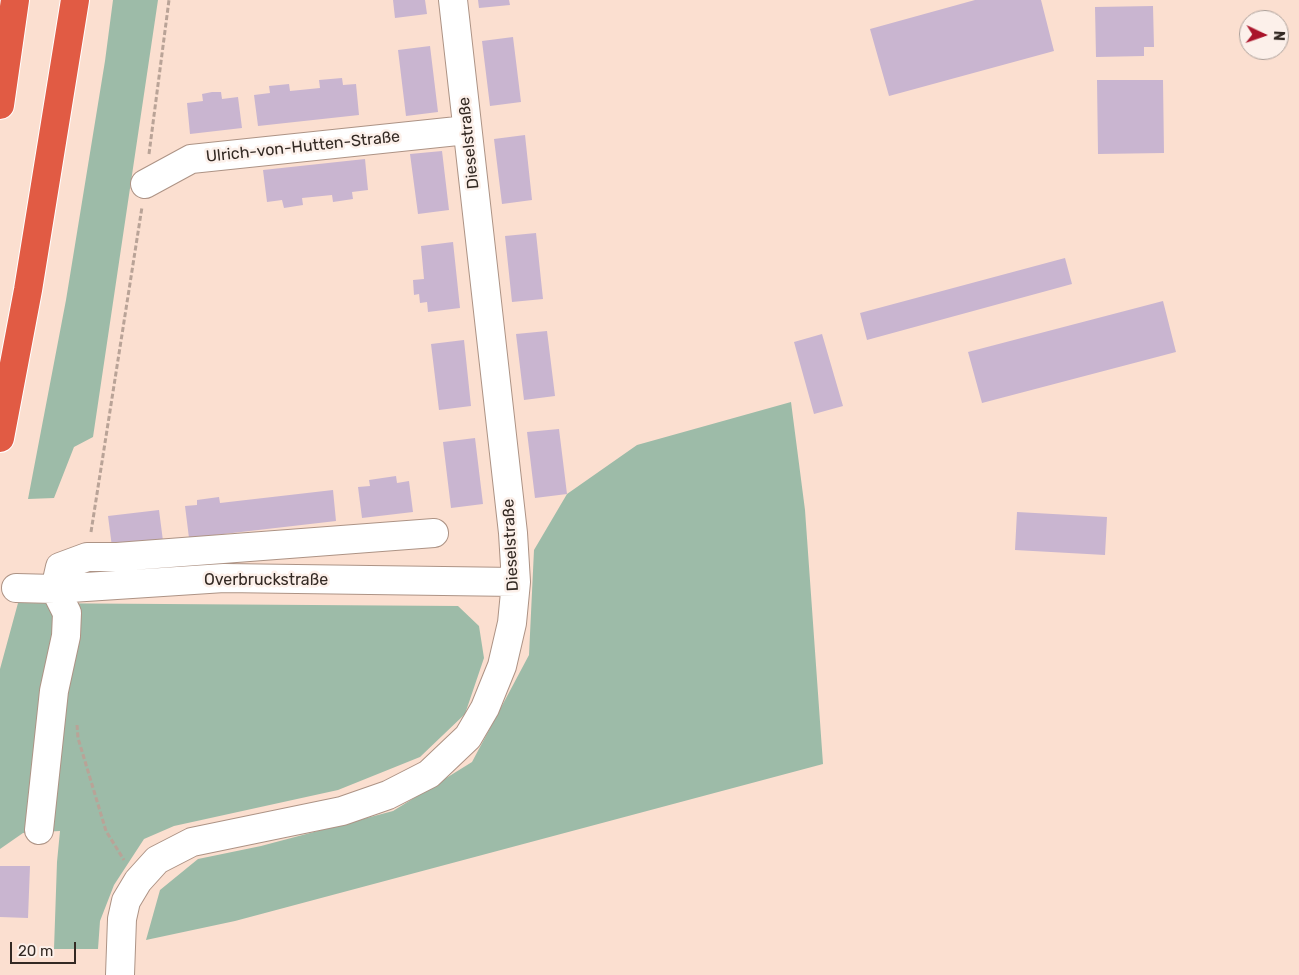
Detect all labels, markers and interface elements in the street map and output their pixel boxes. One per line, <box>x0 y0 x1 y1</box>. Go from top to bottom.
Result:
north arrow <box>1239 10 1289 60</box>
text: N <box>1270 30 1287 41</box>
street label: Dieselstraße <box>455 96 483 190</box>
street label: Ulrich-von-Hutten-Straße <box>205 127 401 167</box>
street label: Dieselstraße <box>499 498 523 592</box>
street label: Overbruckstraße <box>204 570 328 590</box>
scale bar <box>12 932 79 964</box>
text: 20 m <box>18 942 53 960</box>

